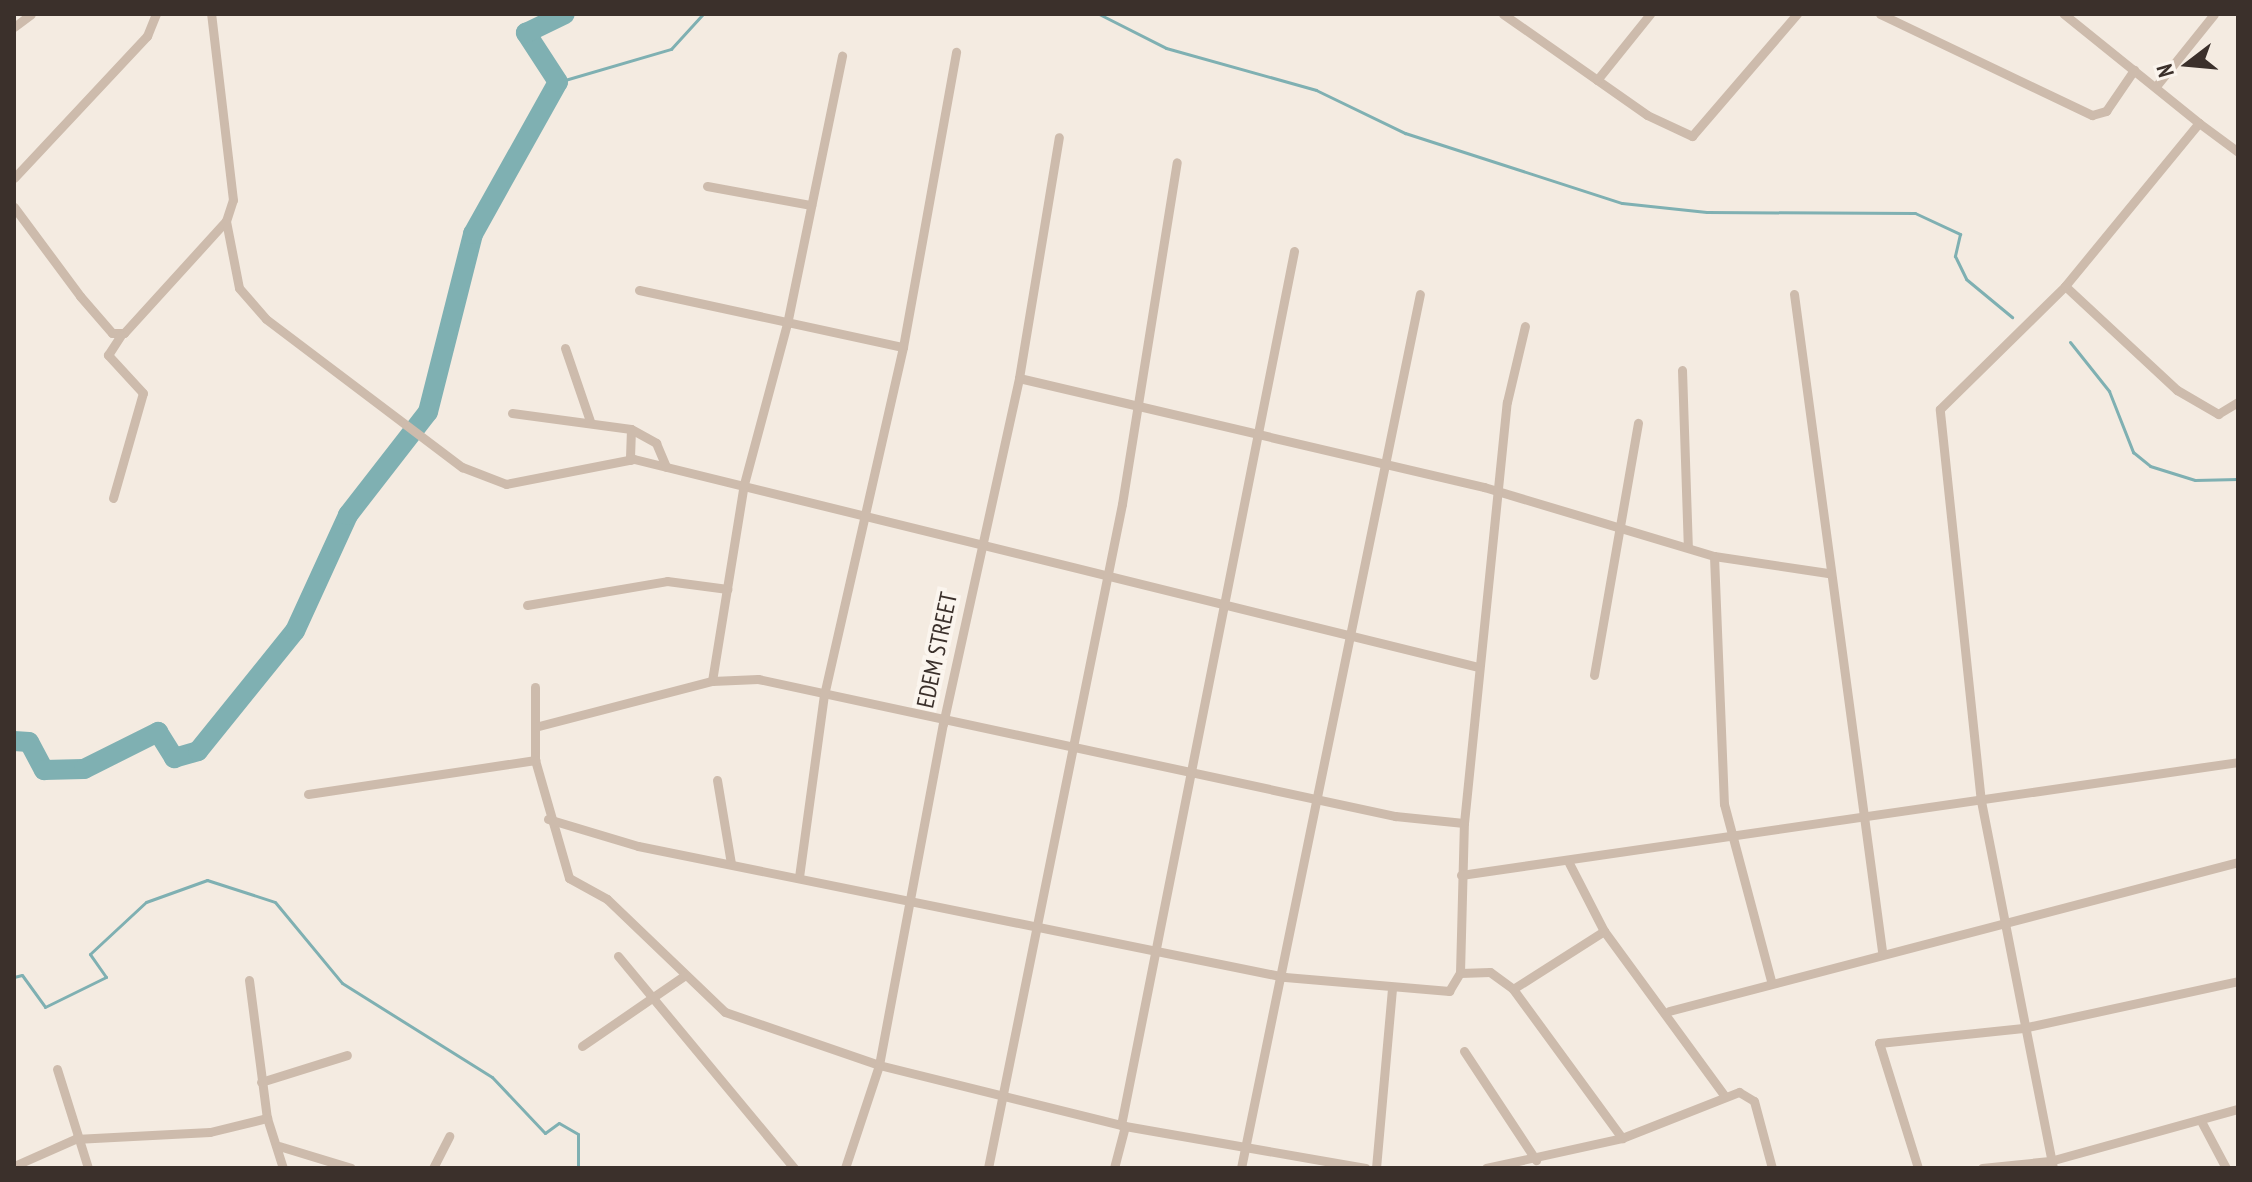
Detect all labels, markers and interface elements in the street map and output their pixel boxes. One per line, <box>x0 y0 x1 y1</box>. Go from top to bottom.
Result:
north arrow <box>2148 24 2228 104</box>
text: N <box>2150 61 2180 80</box>
street label: EDEM STREET <box>911 590 963 710</box>

